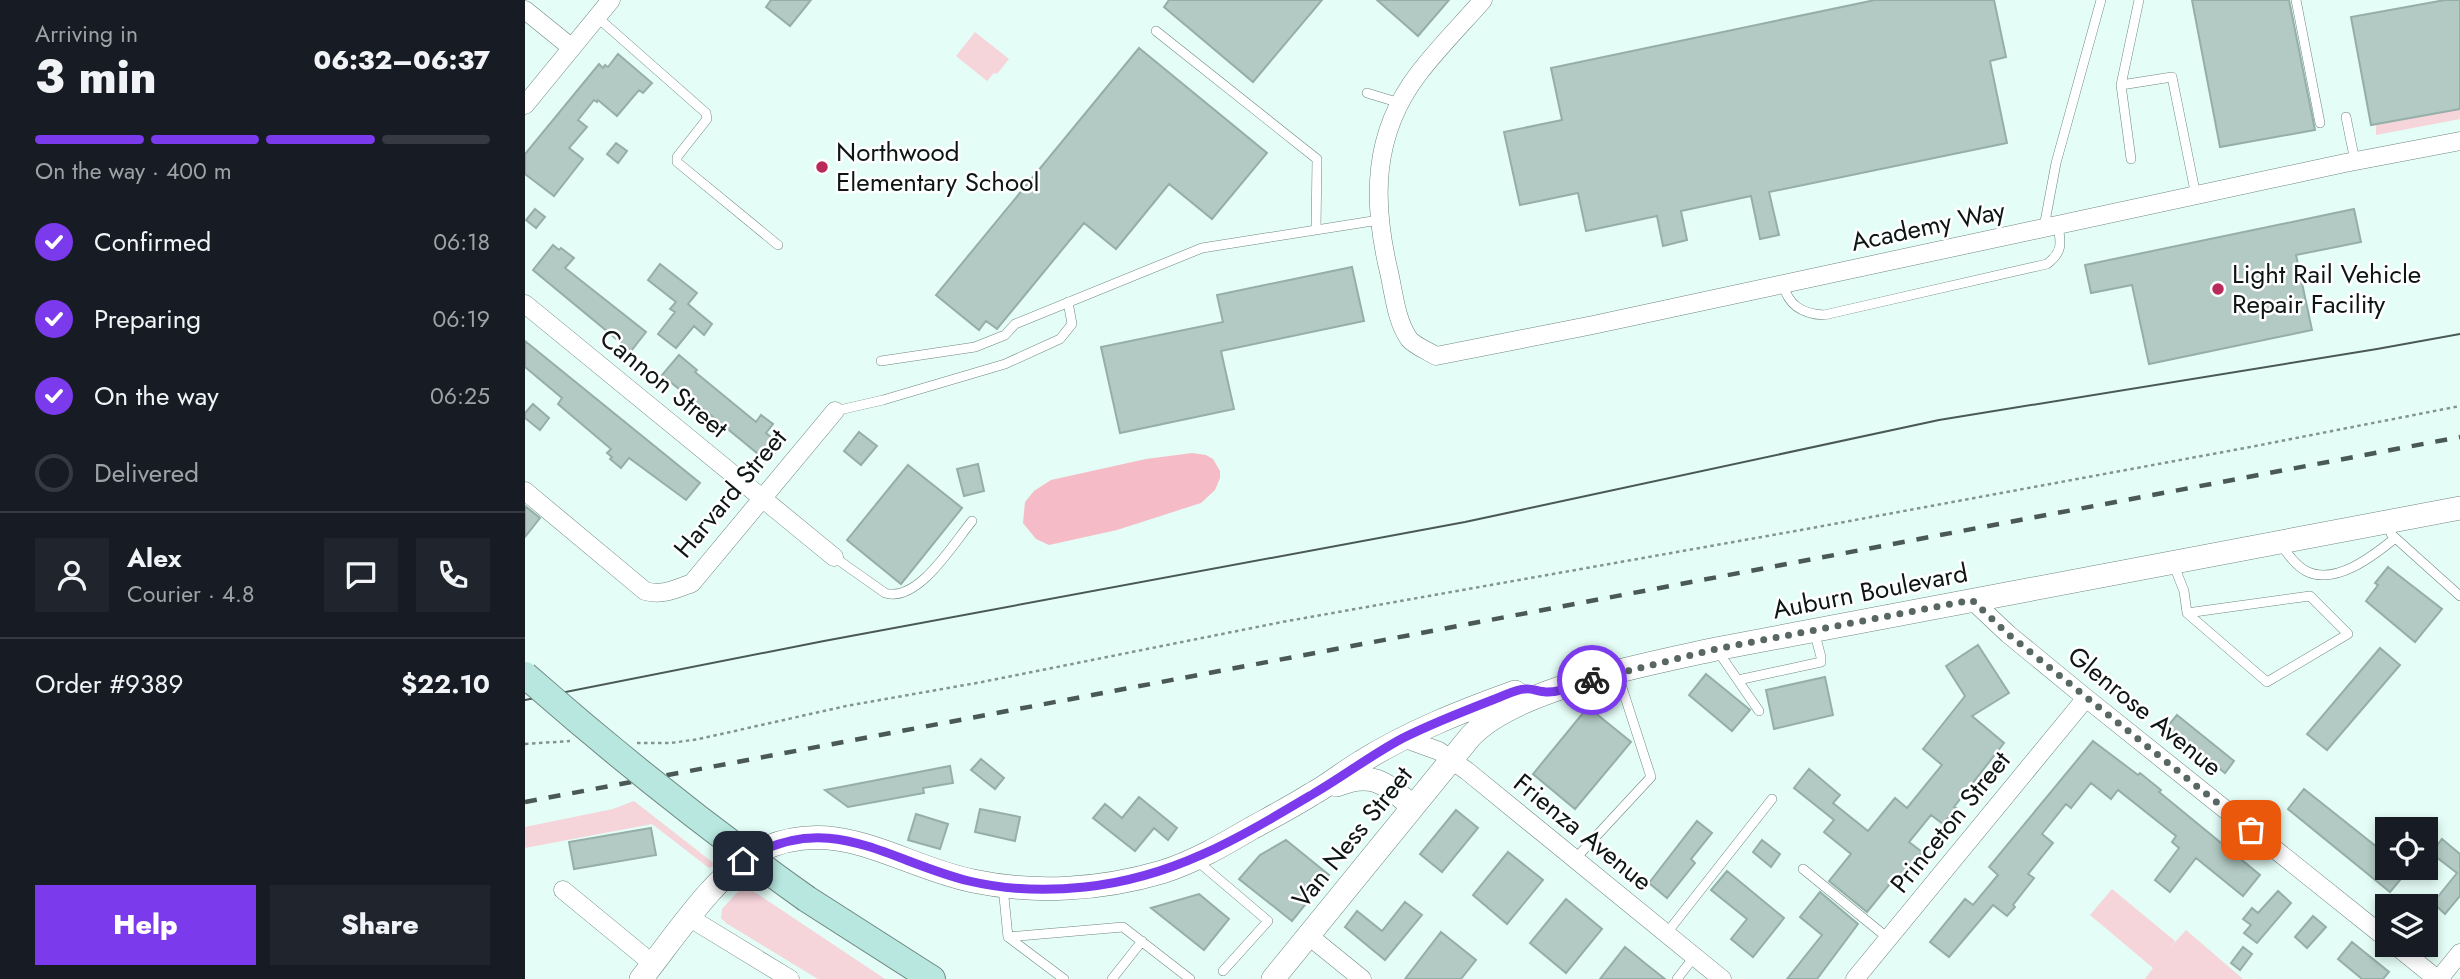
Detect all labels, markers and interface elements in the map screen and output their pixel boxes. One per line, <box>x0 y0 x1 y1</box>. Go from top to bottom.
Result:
text: Arriving in <box>35 17 138 51</box>
text: 06:32–06:37 <box>313 41 490 79</box>
text: 3 min <box>35 44 157 110</box>
place label: Northwood Elementary School <box>836 133 1039 201</box>
text: On the way · 400 m <box>35 154 232 188</box>
marker: Northwood Elementary School <box>814 159 830 175</box>
street label: Academy Way <box>1847 191 2009 261</box>
icon: check <box>35 223 73 261</box>
text: Confirmed <box>94 223 211 261</box>
text: 06:18 <box>433 225 490 259</box>
place label: Light Rail Vehicle Repair Facility <box>2232 255 2421 323</box>
marker: Light Rail Vehicle Repair Facility <box>2210 281 2226 297</box>
icon: check <box>35 300 73 338</box>
text: Preparing <box>94 300 201 338</box>
text: 06:19 <box>432 302 490 336</box>
street label: Cannon Street <box>592 319 737 447</box>
icon: check <box>35 377 73 415</box>
text: On the way <box>94 377 219 415</box>
text: 06:25 <box>430 379 490 413</box>
street label: Harvard Street <box>665 420 796 566</box>
text: Delivered <box>94 454 199 492</box>
button: person <box>35 538 109 612</box>
button: chat <box>324 538 398 612</box>
button: phone <box>416 538 490 612</box>
text: Alex <box>127 539 181 577</box>
street label: Auburn Boulevard <box>1769 553 1971 629</box>
text: Courier · 4.8 <box>127 577 255 611</box>
street label: Glenrose Avenue <box>2060 637 2230 785</box>
courier <box>1557 645 1627 715</box>
icon: bike <box>1573 661 1611 699</box>
text: Order #9389 <box>35 665 183 703</box>
text: $22.10 <box>401 665 490 703</box>
street label: Princeton Street <box>1881 742 2020 901</box>
street label: Van Ness Street <box>1283 757 1422 916</box>
street label: Frienza Avenue <box>1506 764 1660 900</box>
pin <box>2221 800 2281 860</box>
icon: bag <box>2232 811 2270 849</box>
map controls <box>2375 817 2438 957</box>
button: locate <box>2375 817 2438 880</box>
pin <box>713 831 773 891</box>
icon: home <box>724 842 762 880</box>
button: Help <box>35 885 256 965</box>
button: Share <box>270 885 490 965</box>
button: layers <box>2375 894 2438 957</box>

